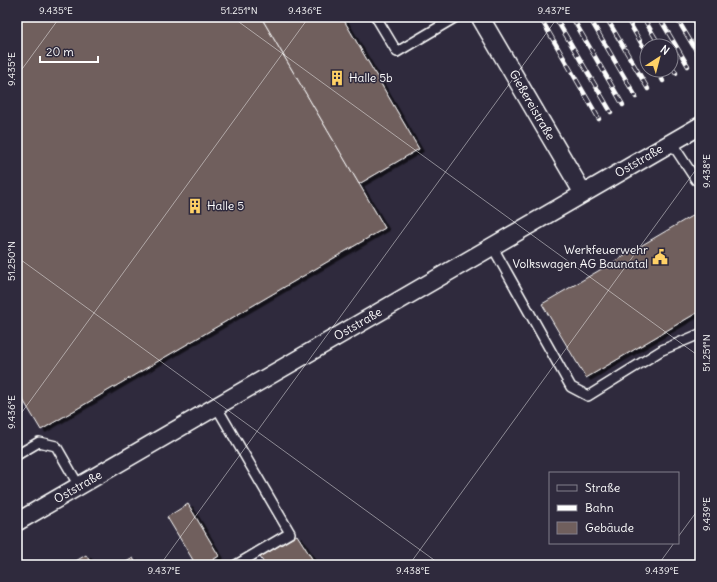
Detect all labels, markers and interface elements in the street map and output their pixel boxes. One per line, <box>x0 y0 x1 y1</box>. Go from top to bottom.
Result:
text: 9.435°E <box>39 4 73 17</box>
text: 51.251°N <box>220 4 258 17</box>
text: 9.436°E <box>288 4 322 17</box>
text: 9.437°E <box>538 4 571 17</box>
scale bar <box>40 38 98 64</box>
north arrow <box>639 38 679 78</box>
text: N <box>658 42 672 58</box>
text: 20 m <box>46 44 74 59</box>
text: 9.435°E <box>5 52 18 86</box>
street label: Gießereistraße <box>506 67 559 143</box>
building icon: Halle 5b <box>328 69 346 87</box>
place label: Halle 5b <box>349 70 393 85</box>
street label: Oststraße <box>612 141 665 180</box>
text: 9.438°E <box>700 154 713 188</box>
building icon: Halle 5 <box>186 197 204 215</box>
place label: Halle 5 <box>207 198 244 213</box>
text: 51.250°N <box>5 241 18 281</box>
place label: Werkfeuerwehr Volkswagen AG Baunatal <box>512 242 648 271</box>
public building icon: Werkfeuerwehr Volkswagen AG Baunatal <box>651 248 669 266</box>
street label: Oststraße <box>331 304 384 343</box>
text: 51.251°N <box>700 334 713 372</box>
text: 9.436°E <box>5 395 18 429</box>
street label: Oststraße <box>51 467 104 506</box>
legend <box>549 472 679 544</box>
text: Straße <box>585 480 620 495</box>
text: 9.439°E <box>700 497 713 531</box>
text: Bahn <box>585 500 614 515</box>
text: Gebäude <box>585 520 634 535</box>
text: 9.437°E <box>148 564 181 577</box>
text: 9.438°E <box>396 564 430 577</box>
text: 9.439°E <box>645 564 679 577</box>

